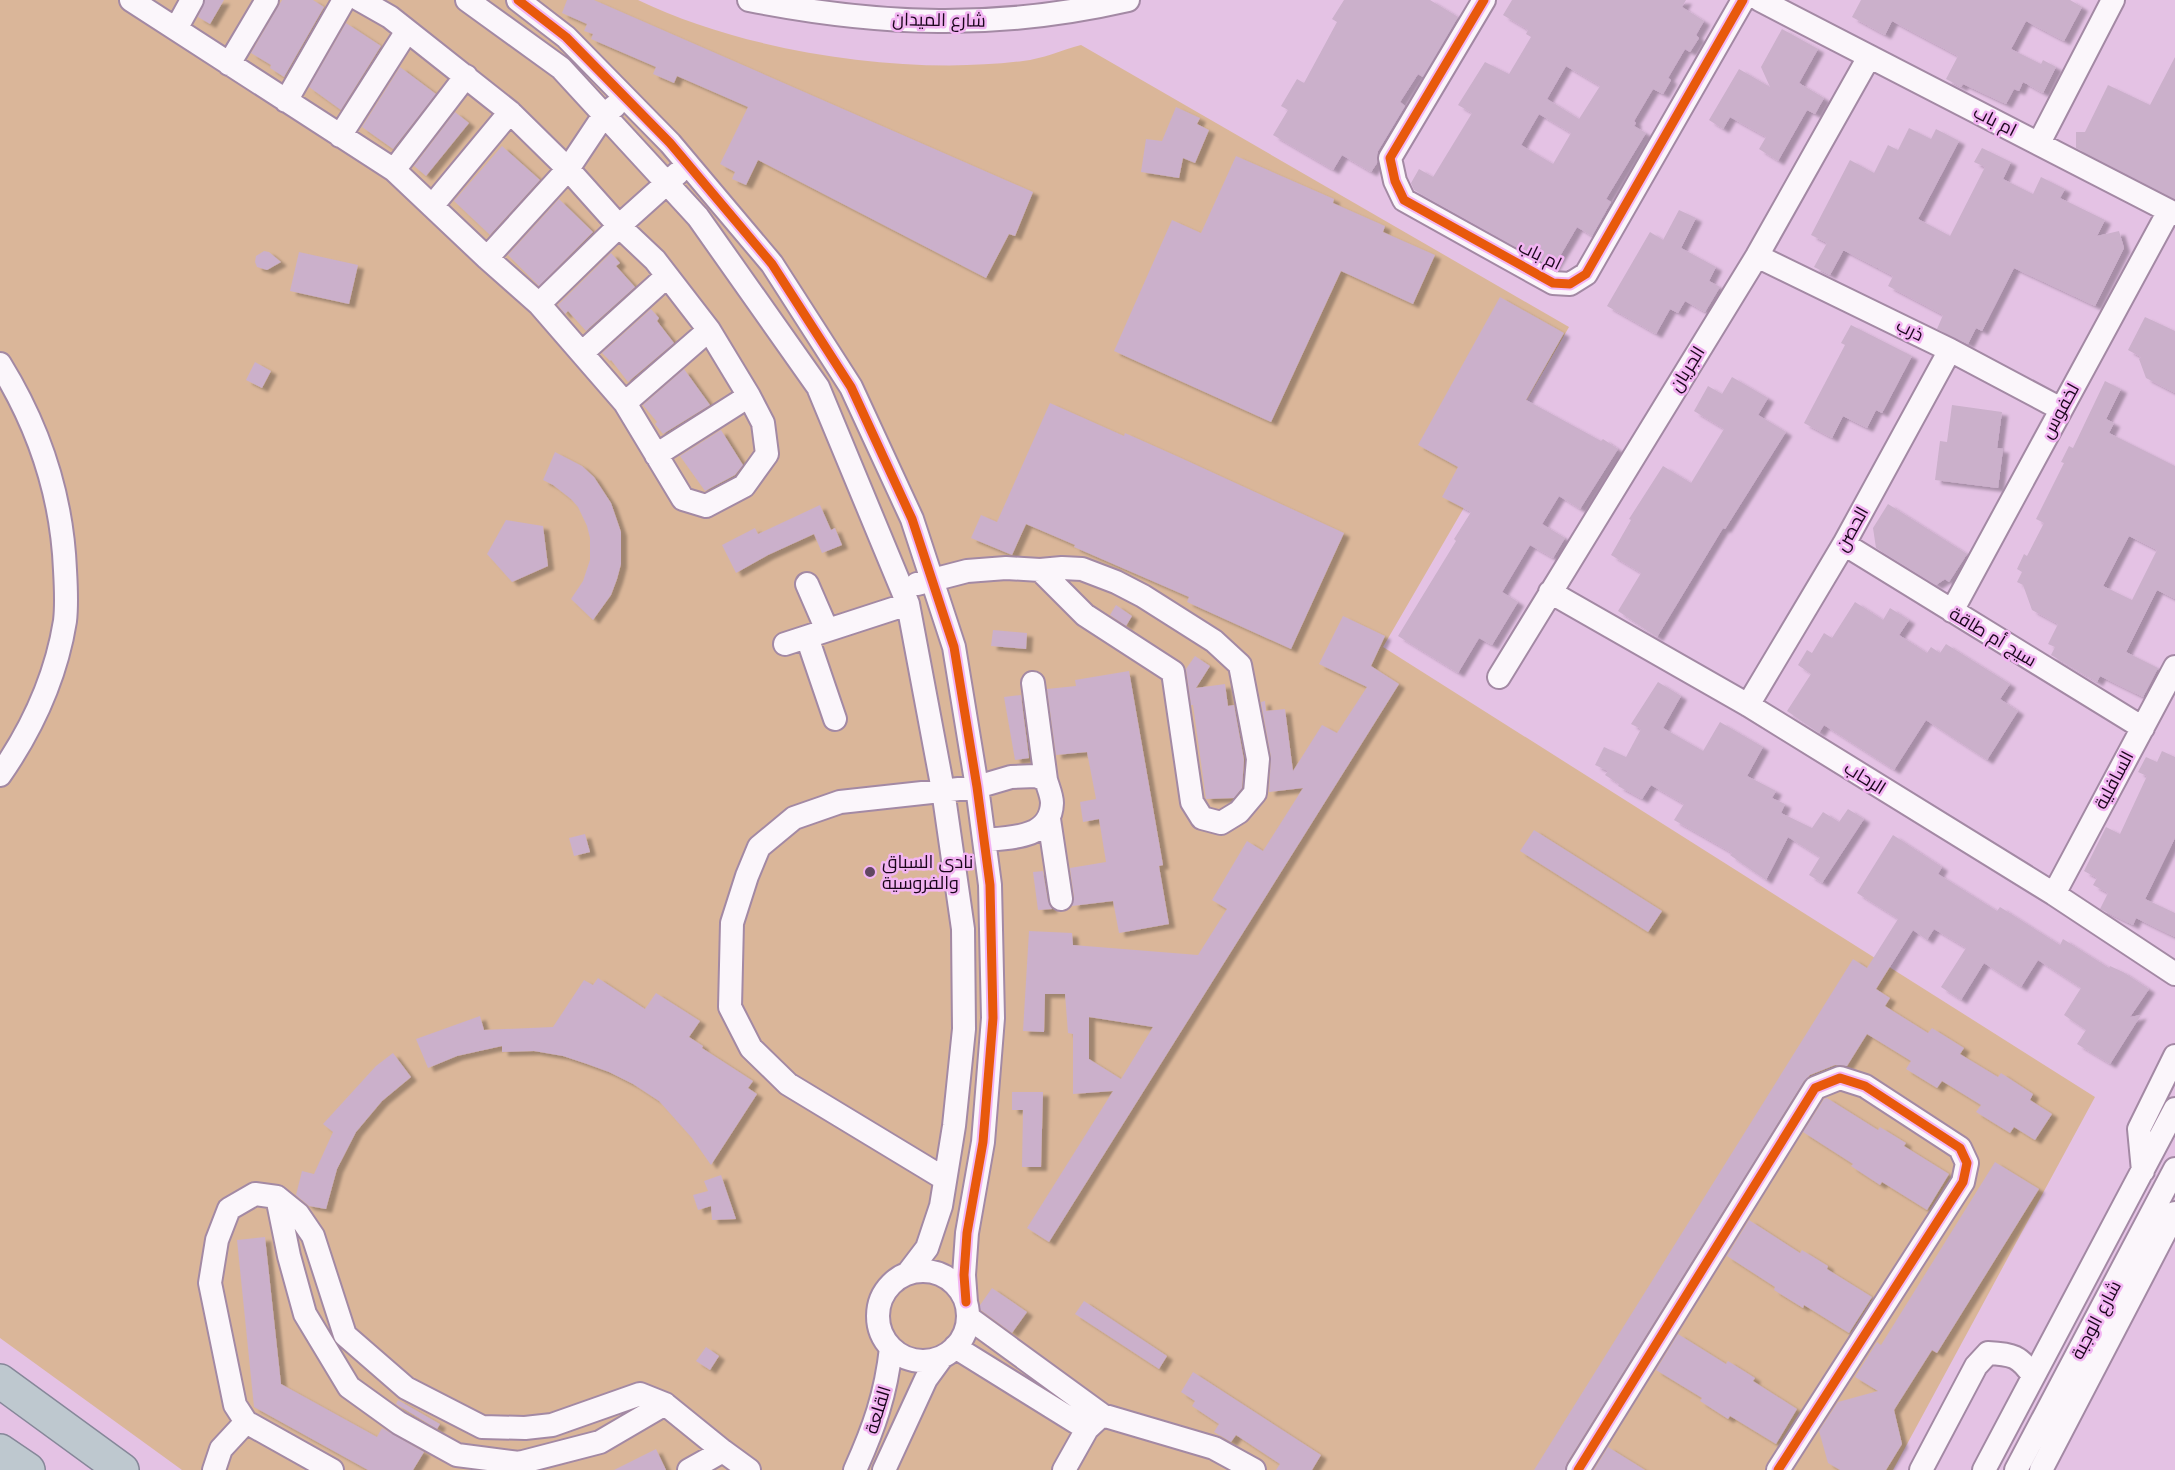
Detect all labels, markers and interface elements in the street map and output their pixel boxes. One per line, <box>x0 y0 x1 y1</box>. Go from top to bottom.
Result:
street label: شارع الميدان <box>892 9 986 33</box>
street label: ام باب <box>1969 102 2020 142</box>
street label: ام باب <box>1514 236 1565 276</box>
street label: ذرب <box>1893 315 1927 346</box>
street label: الجريان <box>1665 343 1709 396</box>
street label: لخفوس <box>2037 380 2084 442</box>
street label: الحصن <box>1832 503 1873 555</box>
street label: سيج أم طاقة <box>1945 602 2040 672</box>
street label: السافلية <box>2090 748 2138 812</box>
street label: الرحاب <box>1840 758 1889 799</box>
place label: نادي السباق والفروسية <box>882 852 973 894</box>
marker: نادي السباق والفروسية <box>863 865 877 879</box>
street label: شارع الوجبة <box>2067 1277 2127 1363</box>
street label: القلعة <box>861 1384 895 1436</box>

